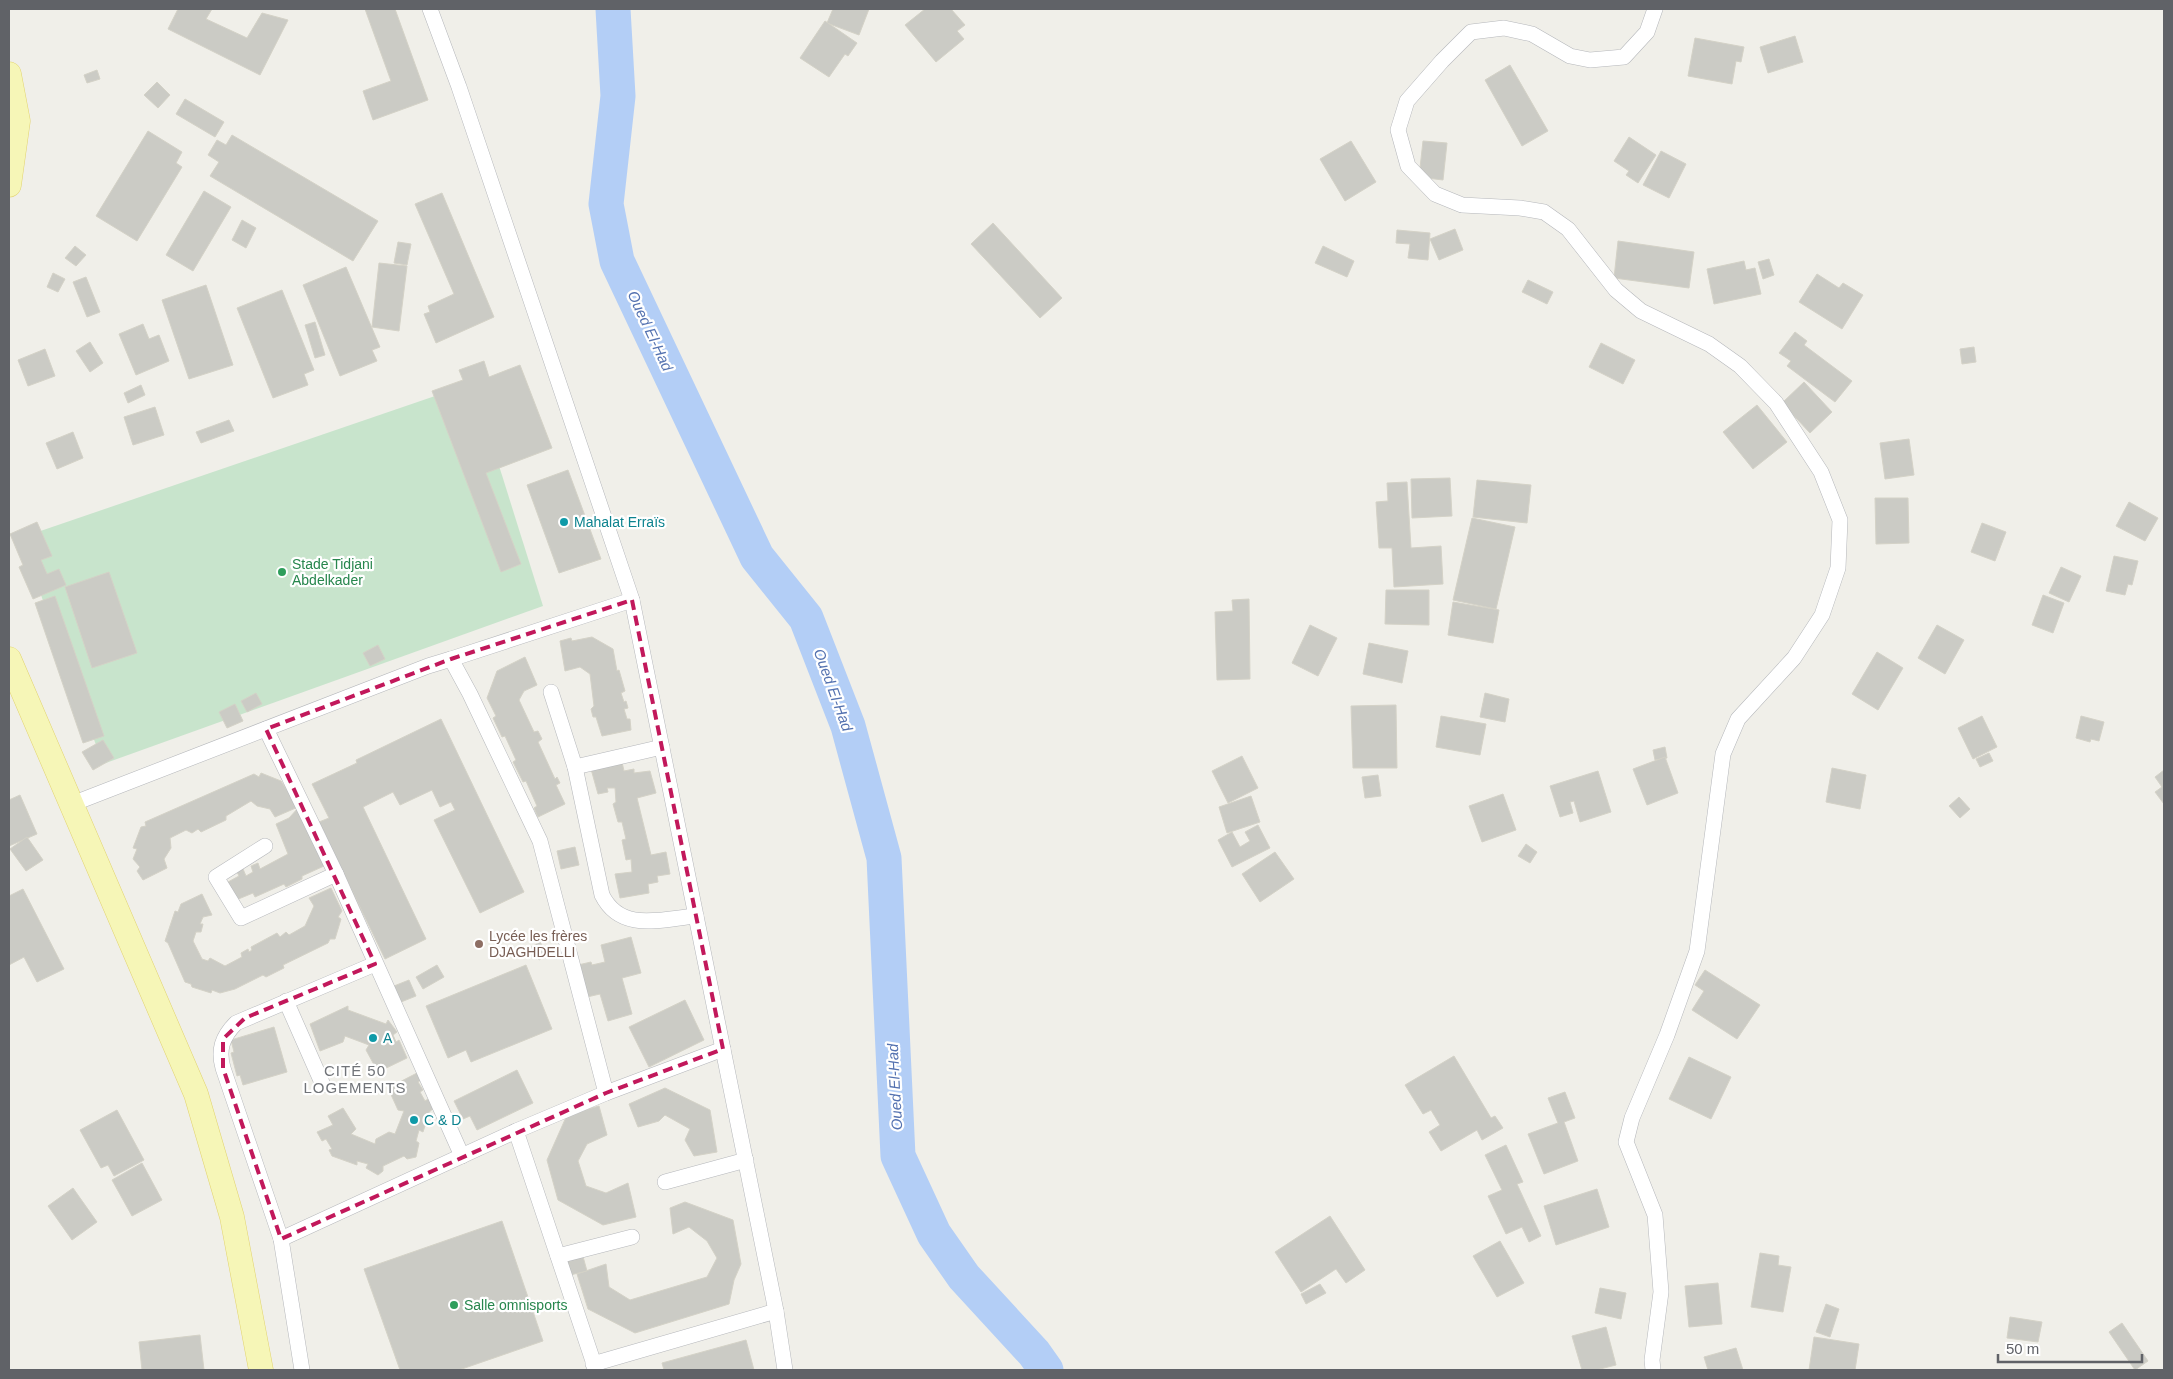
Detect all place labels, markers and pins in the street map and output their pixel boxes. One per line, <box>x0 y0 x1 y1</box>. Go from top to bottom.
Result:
place label: Mahalat Erraïs <box>574 514 665 530</box>
marker: Mahalat Erraïs <box>558 516 570 528</box>
place label: Stade Tidjani Abdelkader <box>292 556 373 588</box>
marker: Stade Tidjani Abdelkader <box>276 566 288 578</box>
place label: Lycée les frères DJAGHDELLI <box>489 928 587 960</box>
marker: Lycée les frères DJAGHDELLI <box>473 938 485 950</box>
place label: A <box>383 1030 393 1046</box>
marker: A <box>367 1032 379 1044</box>
place label: C & D <box>424 1112 461 1128</box>
marker: C & D <box>408 1114 420 1126</box>
place label: Salle omnisports <box>464 1297 568 1313</box>
marker: Salle omnisports <box>448 1299 460 1311</box>

